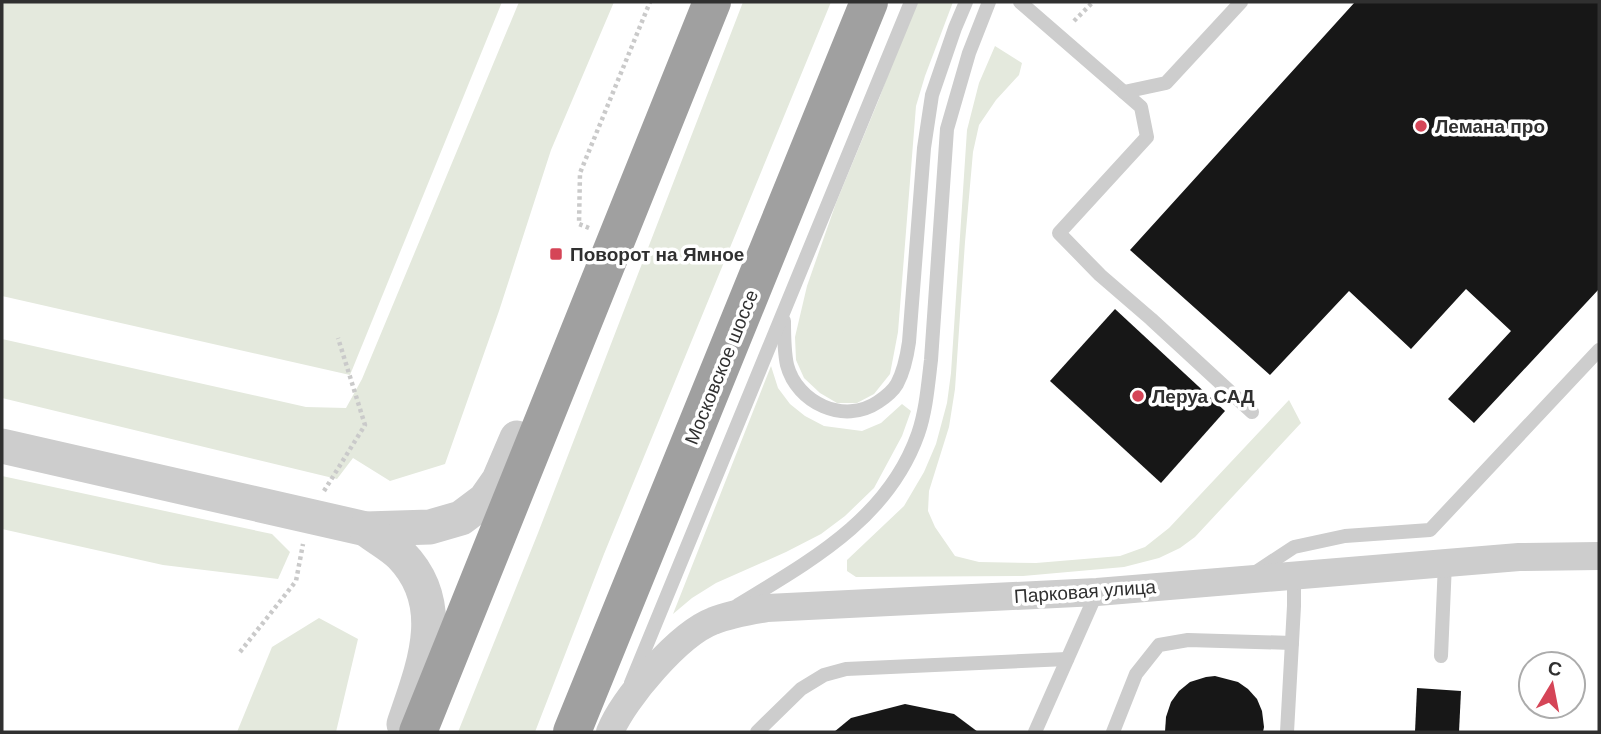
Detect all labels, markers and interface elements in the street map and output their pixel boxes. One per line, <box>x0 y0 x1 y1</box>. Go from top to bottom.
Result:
place label: Лемана про <box>1435 116 1545 137</box>
marker: Лемана про <box>1413 118 1429 134</box>
place label: Поворот на Ямное <box>570 244 744 265</box>
marker: Поворот на Ямное <box>548 246 564 262</box>
street label: Московское шоссе <box>681 287 762 448</box>
place label: Леруа САД <box>1152 386 1255 407</box>
marker: Леруа САД <box>1130 388 1146 404</box>
street label: Парковая улица <box>1013 576 1157 607</box>
north arrow <box>1517 650 1587 720</box>
text: С <box>1546 657 1564 680</box>

